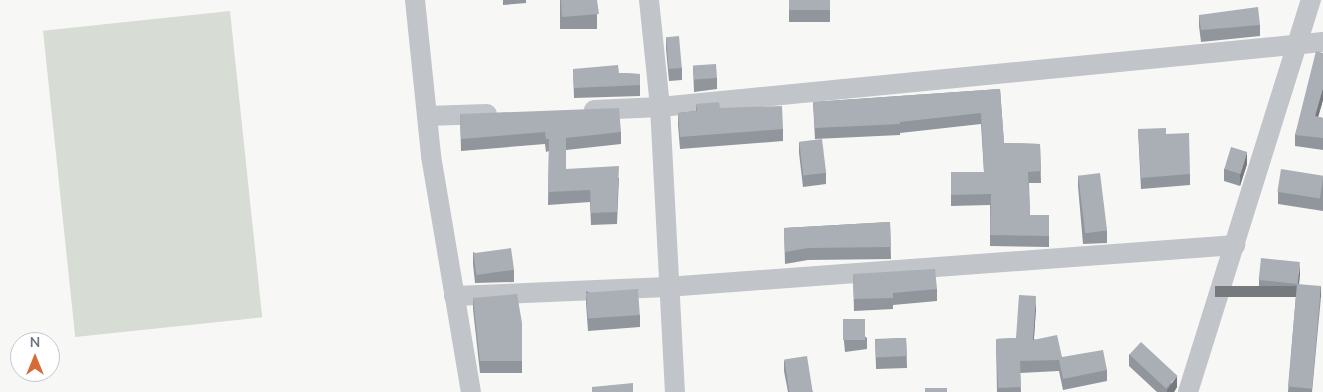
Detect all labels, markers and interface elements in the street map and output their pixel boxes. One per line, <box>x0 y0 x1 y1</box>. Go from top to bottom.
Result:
north arrow <box>10 332 60 382</box>
text: N <box>30 333 40 352</box>

